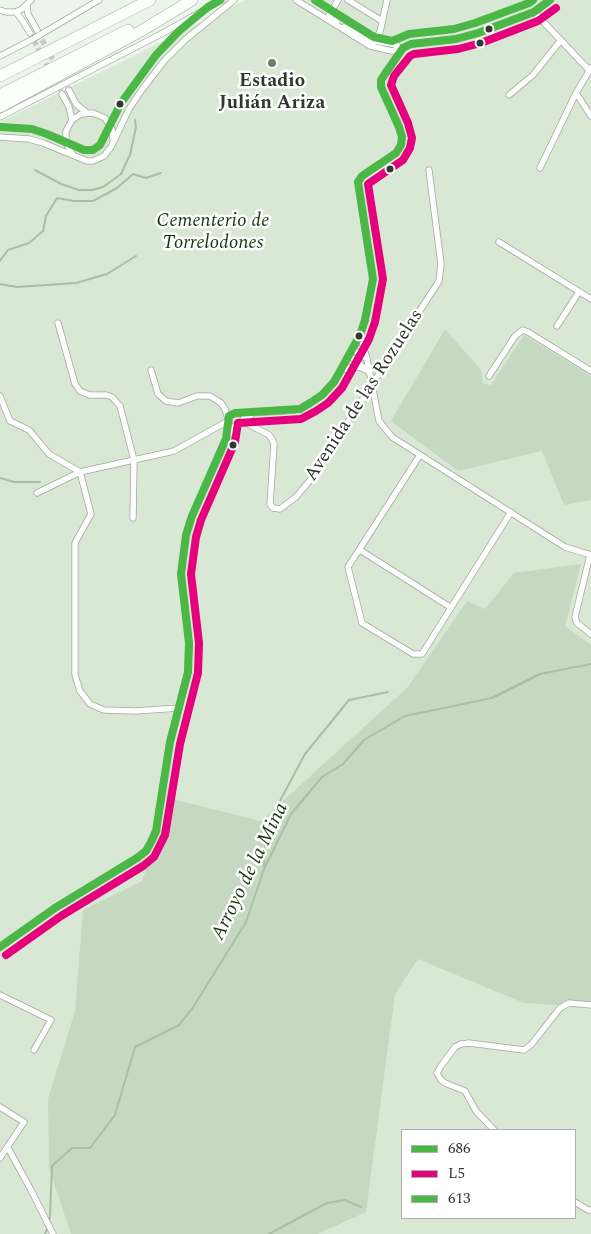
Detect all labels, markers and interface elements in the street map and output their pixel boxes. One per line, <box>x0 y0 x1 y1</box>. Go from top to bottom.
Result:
unlabelled marker <box>484 24 494 34</box>
unlabelled marker <box>475 38 485 48</box>
marker: Estadio Julián Ariza <box>266 57 278 69</box>
place label: Estadio Julián Ariza <box>219 71 325 115</box>
unlabelled marker <box>115 99 125 109</box>
unlabelled marker <box>385 164 395 174</box>
park label: Cementerio de Torrelodones <box>157 211 269 255</box>
street label: Avenida de las Rozuelas <box>301 306 429 486</box>
unlabelled marker <box>354 331 364 341</box>
unlabelled marker <box>228 440 238 450</box>
water label: Arroyo de la Mina <box>207 799 295 945</box>
legend <box>401 1129 576 1219</box>
text: 686 <box>448 1137 471 1160</box>
text: L5 <box>448 1162 465 1185</box>
text: 613 <box>448 1187 471 1210</box>

